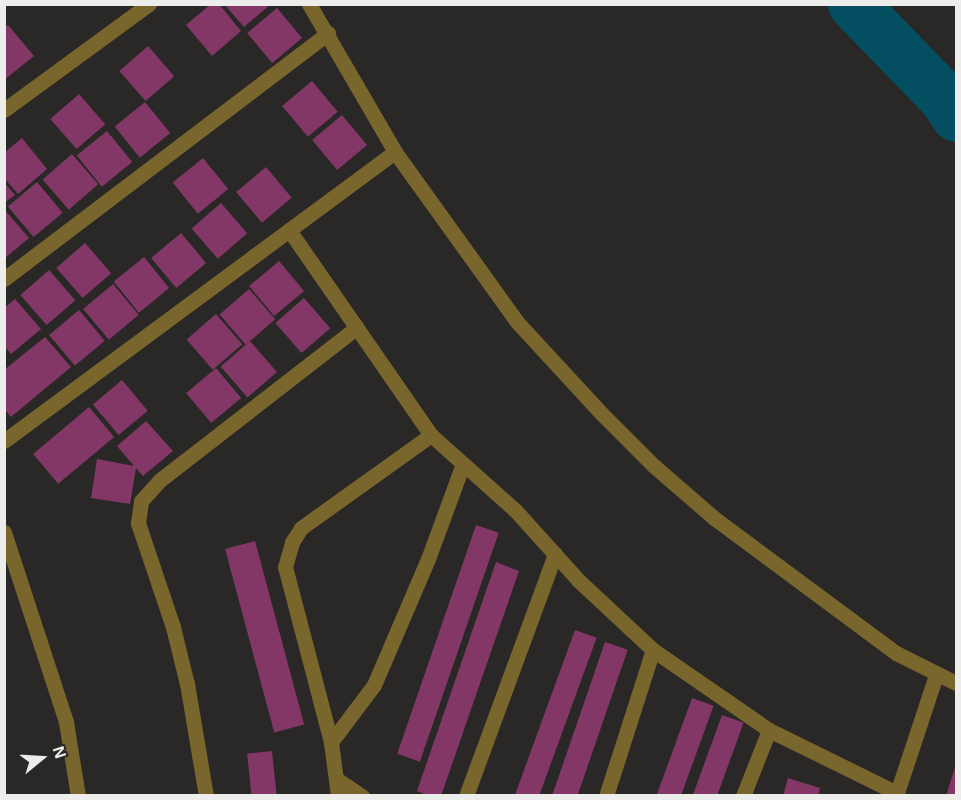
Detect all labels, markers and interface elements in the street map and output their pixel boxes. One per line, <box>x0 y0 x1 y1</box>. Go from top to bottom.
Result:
north arrow <box>12 728 72 788</box>
text: N <box>50 744 69 760</box>

